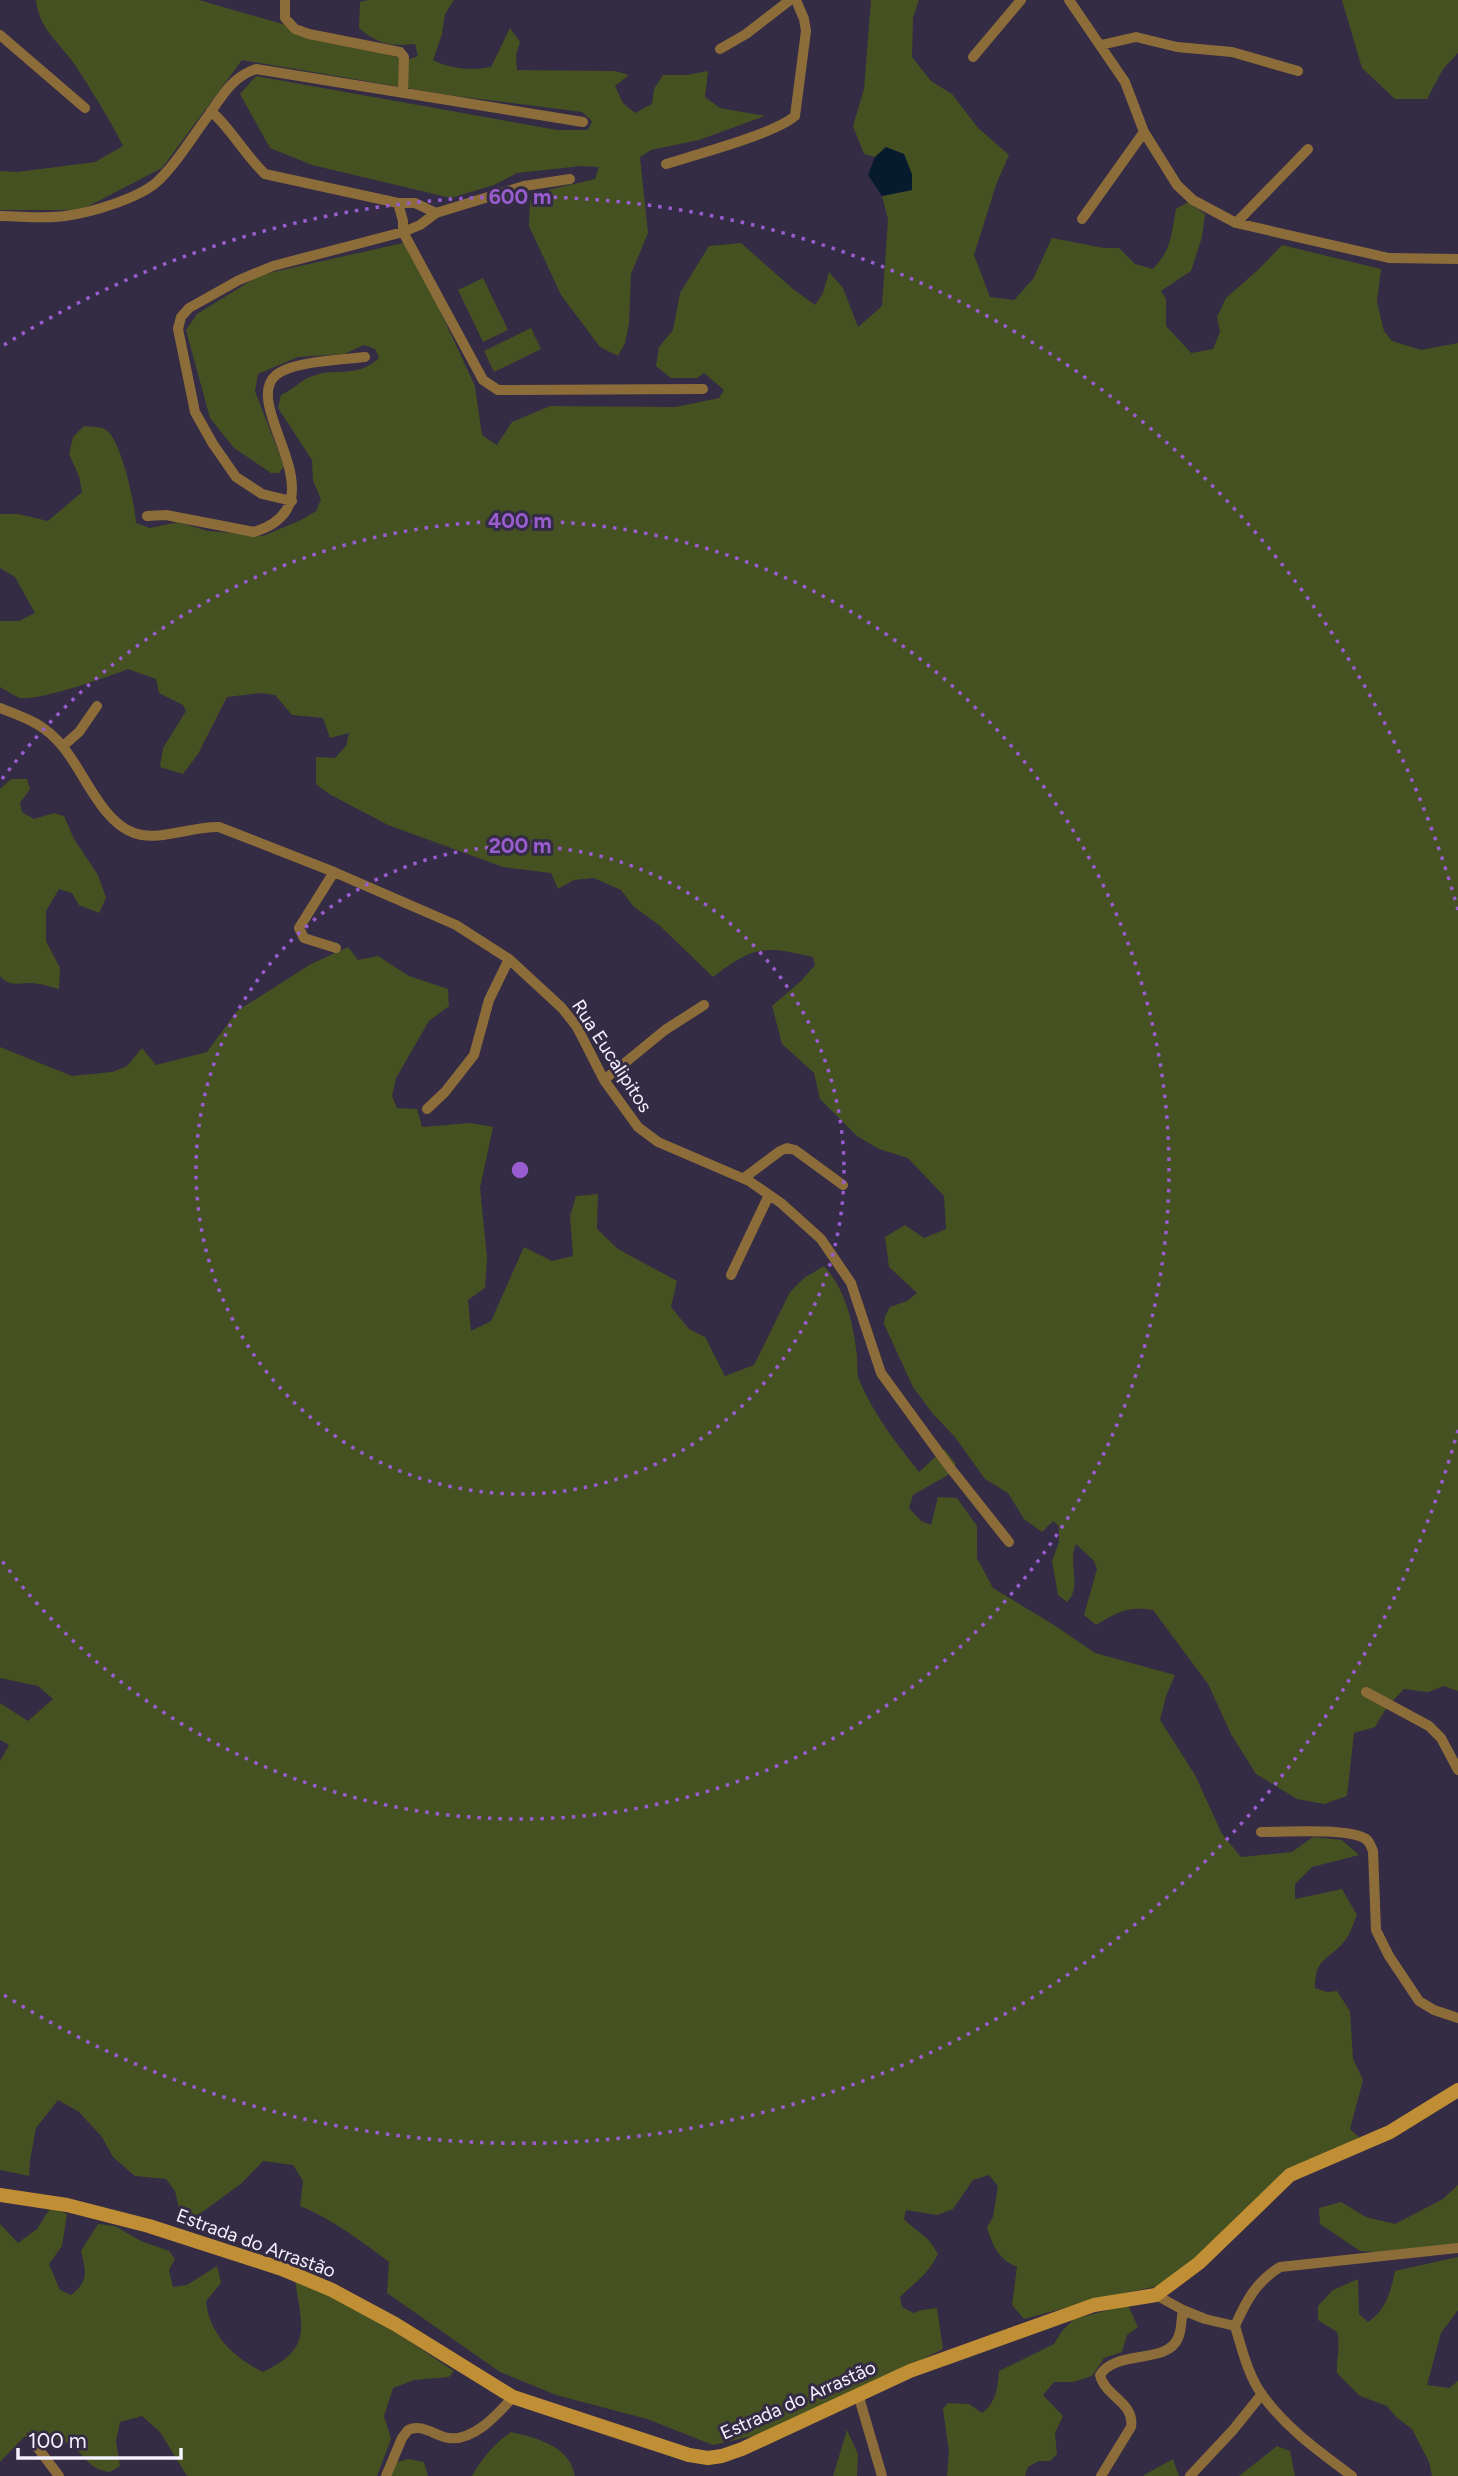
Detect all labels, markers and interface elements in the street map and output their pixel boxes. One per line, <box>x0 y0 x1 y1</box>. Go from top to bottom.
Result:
text: 600 m <box>489 184 551 209</box>
text: 400 m <box>488 508 552 533</box>
text: 200 m <box>489 833 551 858</box>
street label: Rua Eucalipitos <box>567 995 657 1117</box>
centre of rings <box>508 1158 532 1182</box>
street label: Estrada do Arrastão <box>173 2203 339 2283</box>
street label: Estrada do Arrastão <box>717 2355 879 2445</box>
scale bar <box>18 2416 180 2460</box>
text: 100 m <box>28 2428 87 2453</box>

